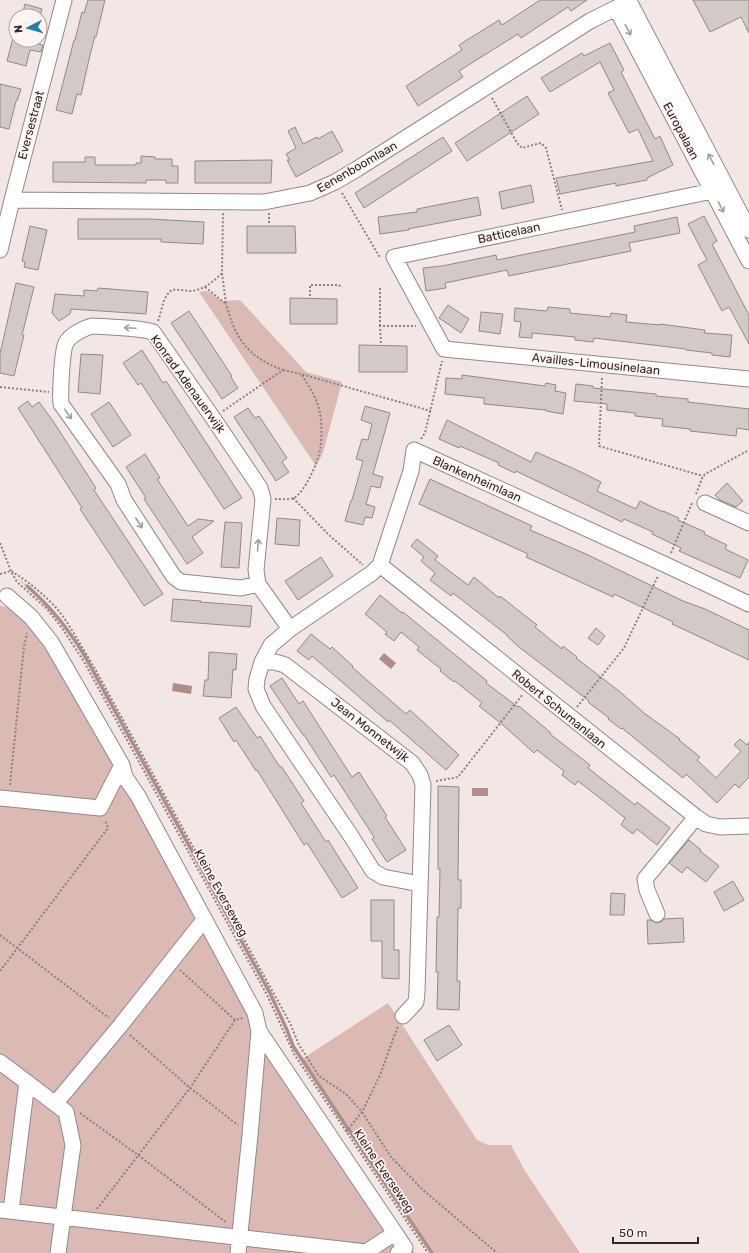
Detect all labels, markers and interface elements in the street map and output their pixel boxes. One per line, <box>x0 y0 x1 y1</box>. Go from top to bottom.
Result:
north arrow <box>8 8 48 48</box>
text: N <box>12 24 25 34</box>
one-way arrow <box>625 24 632 36</box>
street label: Eversestraat <box>15 89 47 161</box>
street label: Europalaan <box>660 100 702 162</box>
street label: Eenenboomlaan <box>314 138 400 196</box>
one-way arrow <box>707 153 714 165</box>
one-way arrow <box>718 201 726 213</box>
street label: Batticelaan <box>476 220 542 246</box>
one-way arrow <box>124 325 137 332</box>
street label: Konrad Adenauerwijk <box>148 332 229 436</box>
street label: Availles-Limousinelaan <box>531 350 661 378</box>
one-way arrow <box>64 408 72 419</box>
street label: Blankenheimlaan <box>430 453 524 505</box>
one-way arrow <box>135 517 143 528</box>
one-way arrow <box>255 539 262 552</box>
street label: Robert Schumanlaan <box>509 667 609 751</box>
street label: Jean Monnetwijk <box>328 695 412 765</box>
street label: Kleine Everseweg <box>191 847 251 939</box>
street label: Kleine Everseweg <box>351 1127 417 1215</box>
scale bar <box>613 1219 698 1245</box>
text: 50 m <box>619 1226 647 1240</box>

